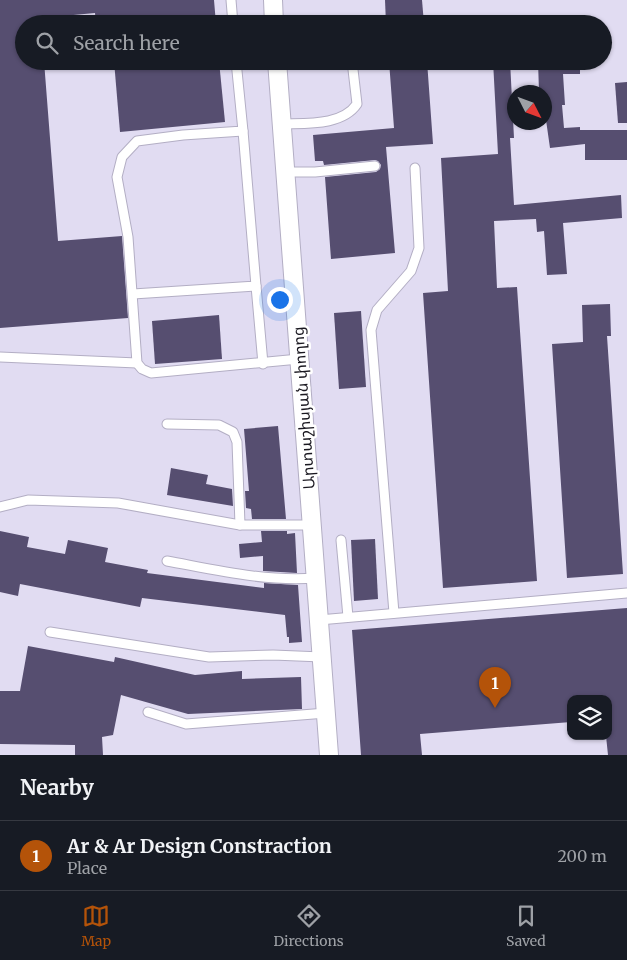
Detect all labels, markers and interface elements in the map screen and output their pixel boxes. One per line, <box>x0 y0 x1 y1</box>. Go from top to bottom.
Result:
search box <box>15 15 612 70</box>
icon: search <box>33 29 61 57</box>
text: Search here <box>73 31 180 55</box>
north arrow <box>507 85 552 130</box>
your location <box>267 287 293 313</box>
street label: Արտաշիսյան փողոց <box>287 326 319 490</box>
pin: 1 <box>479 667 511 708</box>
map controls <box>567 695 612 740</box>
button: layers <box>567 695 612 740</box>
text: Nearby <box>20 774 94 801</box>
text: Ar & Ar Design Constraction <box>67 834 332 858</box>
text: 1 <box>32 846 40 866</box>
text: 200 m <box>557 846 607 866</box>
text: Place <box>67 858 107 878</box>
tab: Map <box>81 902 111 950</box>
tab: Directions <box>274 902 344 950</box>
tab: Saved <box>506 902 546 950</box>

